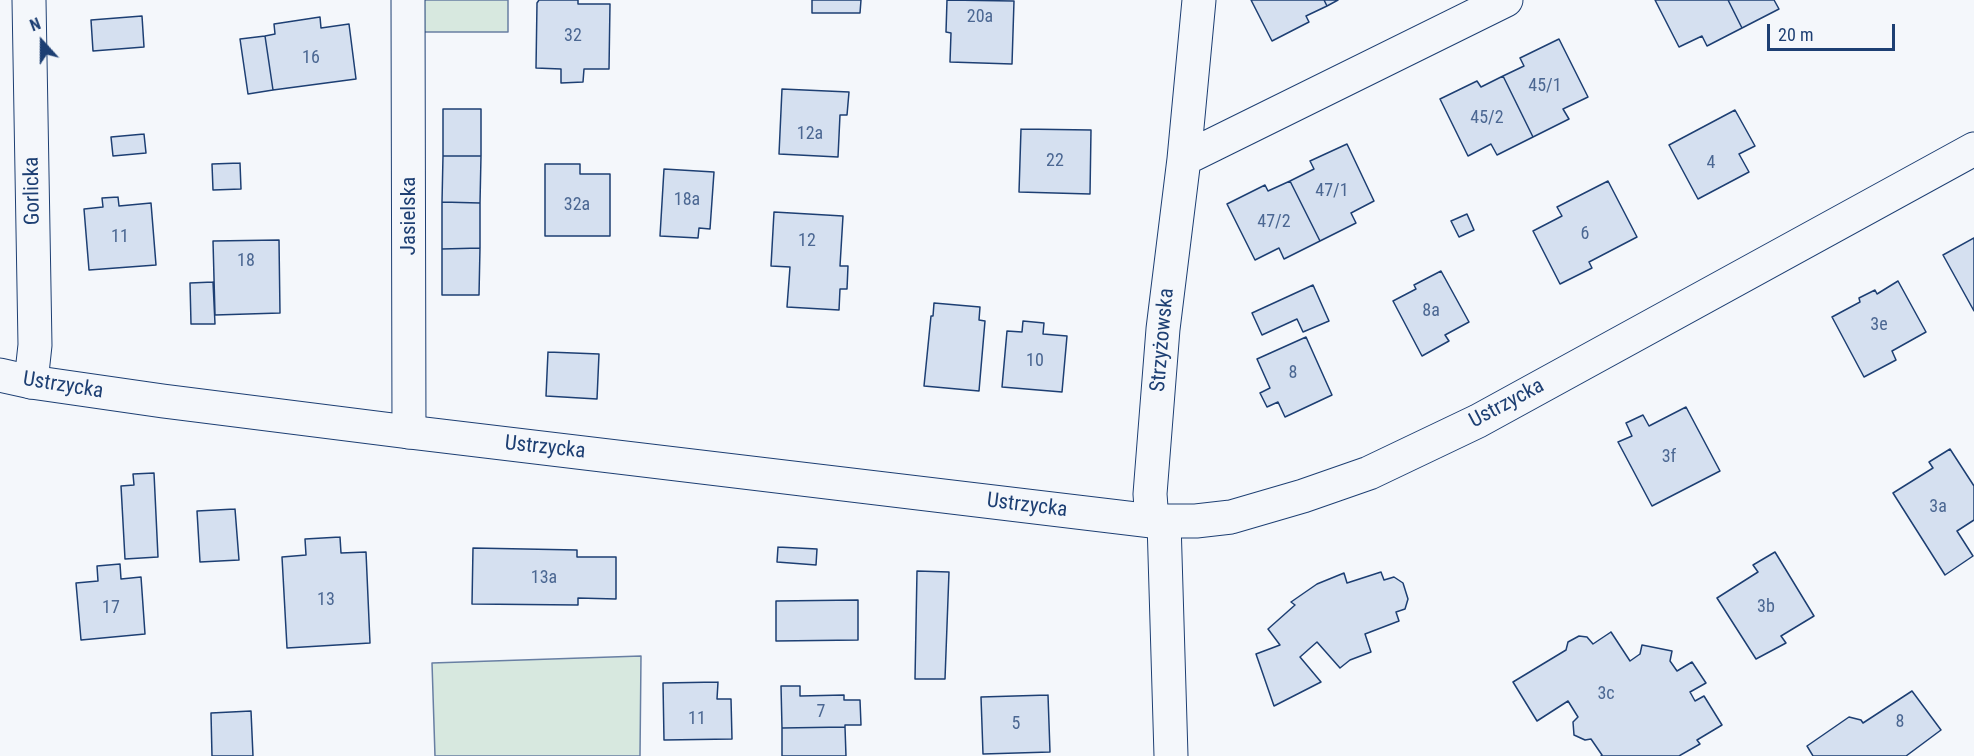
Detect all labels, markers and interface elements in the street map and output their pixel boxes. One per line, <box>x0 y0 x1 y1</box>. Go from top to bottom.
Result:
house number: 20a <box>967 6 993 28</box>
north arrow <box>12 12 72 72</box>
scale bar <box>1770 12 1898 50</box>
text: N <box>27 14 43 35</box>
text: 20 m <box>1778 24 1813 45</box>
house number: 32 <box>564 25 582 47</box>
house number: 16 <box>302 47 320 69</box>
house number: 45/1 <box>1528 75 1562 97</box>
house number: 45/2 <box>1470 107 1504 129</box>
house number: 12a <box>797 123 823 145</box>
house number: 22 <box>1046 150 1064 172</box>
house number: 4 <box>1707 152 1715 174</box>
street label: Gorlicka <box>20 157 46 225</box>
street label: Jasielska <box>397 177 423 255</box>
house number: 47/1 <box>1315 180 1349 202</box>
house number: 18a <box>674 189 700 211</box>
house number: 32a <box>564 194 590 216</box>
house number: 47/2 <box>1257 211 1291 233</box>
house number: 6 <box>1581 223 1589 245</box>
house number: 11 <box>111 226 129 248</box>
house number: 12 <box>798 230 816 252</box>
house number: 18 <box>237 250 255 272</box>
street label: Strzyżowska <box>1146 287 1180 393</box>
house number: 8a <box>1422 300 1440 322</box>
house number: 3e <box>1870 314 1888 336</box>
house number: 10 <box>1026 350 1044 372</box>
house number: 8 <box>1289 362 1297 384</box>
street label: Ustrzycka <box>21 367 105 405</box>
street label: Ustrzycka <box>1465 374 1549 434</box>
street label: Ustrzycka <box>503 431 587 465</box>
house number: 3f <box>1662 446 1676 468</box>
street label: Ustrzycka <box>985 489 1069 523</box>
house number: 3a <box>1929 496 1947 518</box>
house number: 13a <box>531 567 557 589</box>
house number: 13 <box>317 589 335 611</box>
house number: 3b <box>1757 596 1775 618</box>
house number: 17 <box>102 597 120 619</box>
house number: 3c <box>1597 683 1615 705</box>
house number: 7 <box>817 701 825 723</box>
house number: 11 <box>688 708 706 730</box>
house number: 8 <box>1896 711 1904 733</box>
house number: 5 <box>1012 713 1020 735</box>

